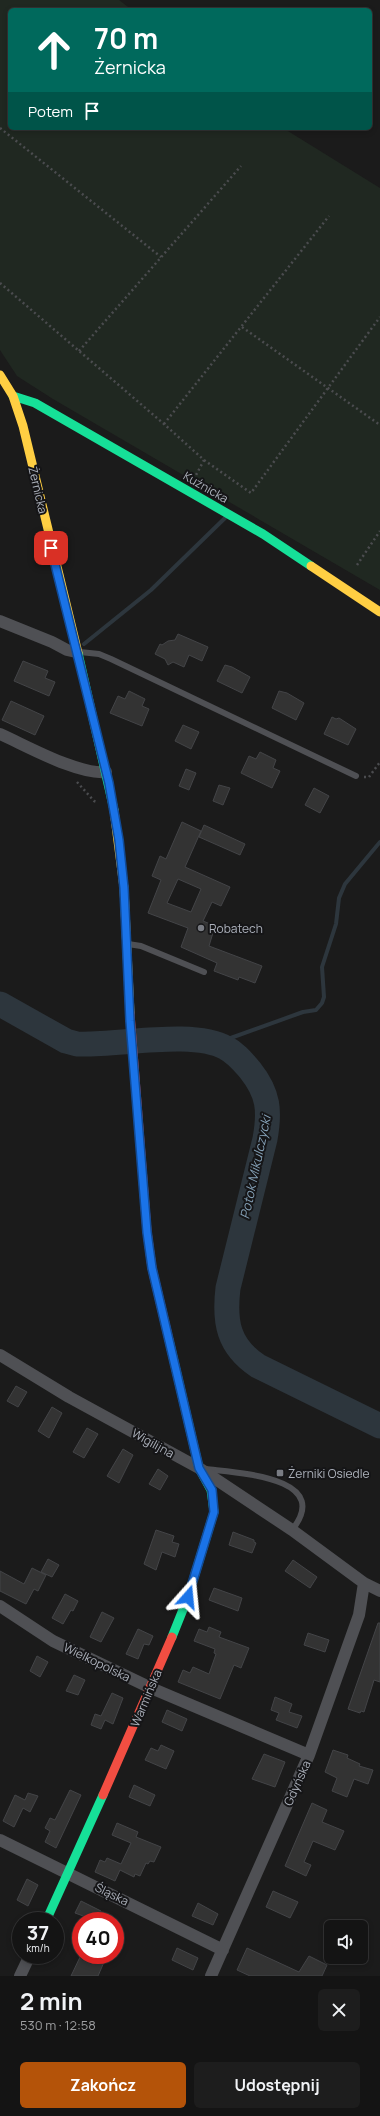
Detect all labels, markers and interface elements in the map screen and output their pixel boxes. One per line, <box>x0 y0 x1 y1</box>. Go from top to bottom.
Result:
text: 70 m <box>94 19 158 57</box>
icon: ahead <box>28 24 80 76</box>
text: Żernicka <box>94 55 166 79</box>
icon: arrive <box>81 100 103 122</box>
text: Potem <box>28 101 73 122</box>
street label: Żernicka <box>24 465 52 515</box>
street label: Kuźnicka <box>180 467 232 507</box>
pin <box>34 531 68 565</box>
icon: arrive <box>40 537 62 559</box>
place label: Robatech <box>209 920 263 937</box>
marker: Robatech <box>196 923 206 933</box>
water label: Potok Mikulczycki <box>235 1112 275 1220</box>
street label: Wigilijna <box>129 1424 177 1462</box>
place label: Żerniki Osiedle <box>288 1465 370 1482</box>
marker: Żerniki Osiedle <box>275 1468 285 1478</box>
position arrow <box>167 1576 209 1618</box>
street label: Wielkopolska <box>61 1638 133 1686</box>
street label: Warmińska <box>126 1667 166 1729</box>
street label: Gdyńska <box>279 1758 315 1808</box>
street label: Śląska <box>92 1879 132 1909</box>
speed limit sign: 40 <box>72 1912 124 1964</box>
text: 37 <box>27 1919 49 1946</box>
map controls <box>324 1920 368 1964</box>
button: sound <box>324 1920 368 1964</box>
text: km/h <box>26 1941 50 1955</box>
text: 2 min <box>20 1984 82 2017</box>
button: close <box>318 1989 360 2031</box>
text: 530 m · 12:58 <box>20 2016 96 2034</box>
button: Zakończ <box>20 2062 186 2108</box>
button: Udostępnij <box>194 2062 360 2108</box>

